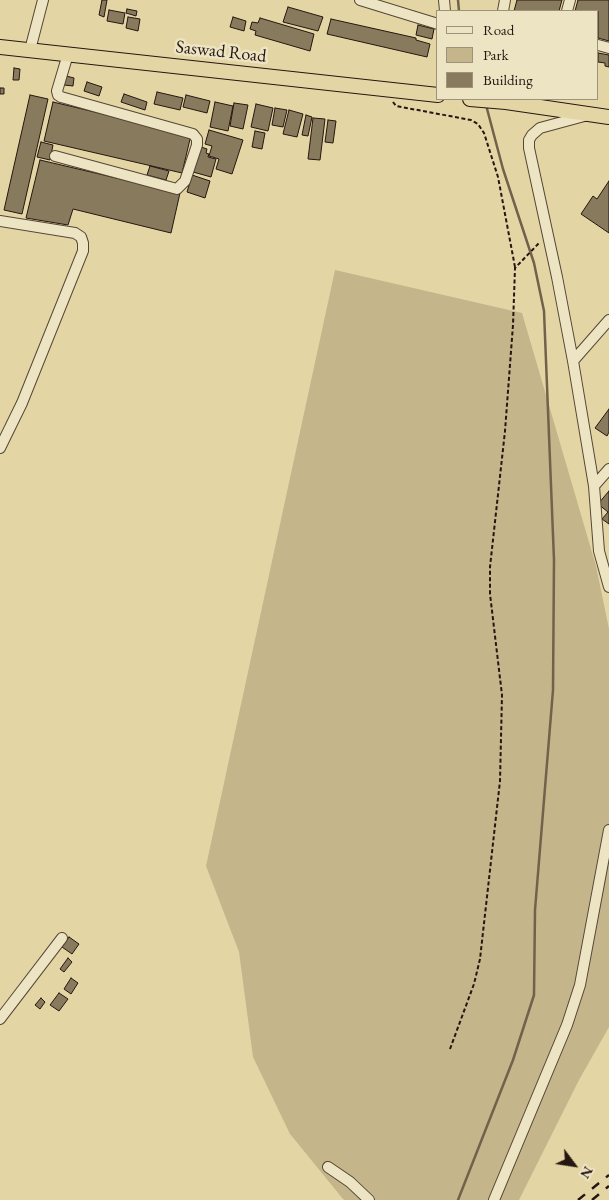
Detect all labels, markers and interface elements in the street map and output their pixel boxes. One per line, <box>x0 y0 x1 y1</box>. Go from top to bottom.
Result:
legend <box>436 10 599 100</box>
text: Road <box>483 20 514 39</box>
street label: Saswad Road <box>175 37 267 67</box>
text: Park <box>483 45 509 64</box>
text: Building <box>483 70 533 89</box>
north arrow <box>549 1140 599 1190</box>
text: N <box>576 1163 597 1182</box>

